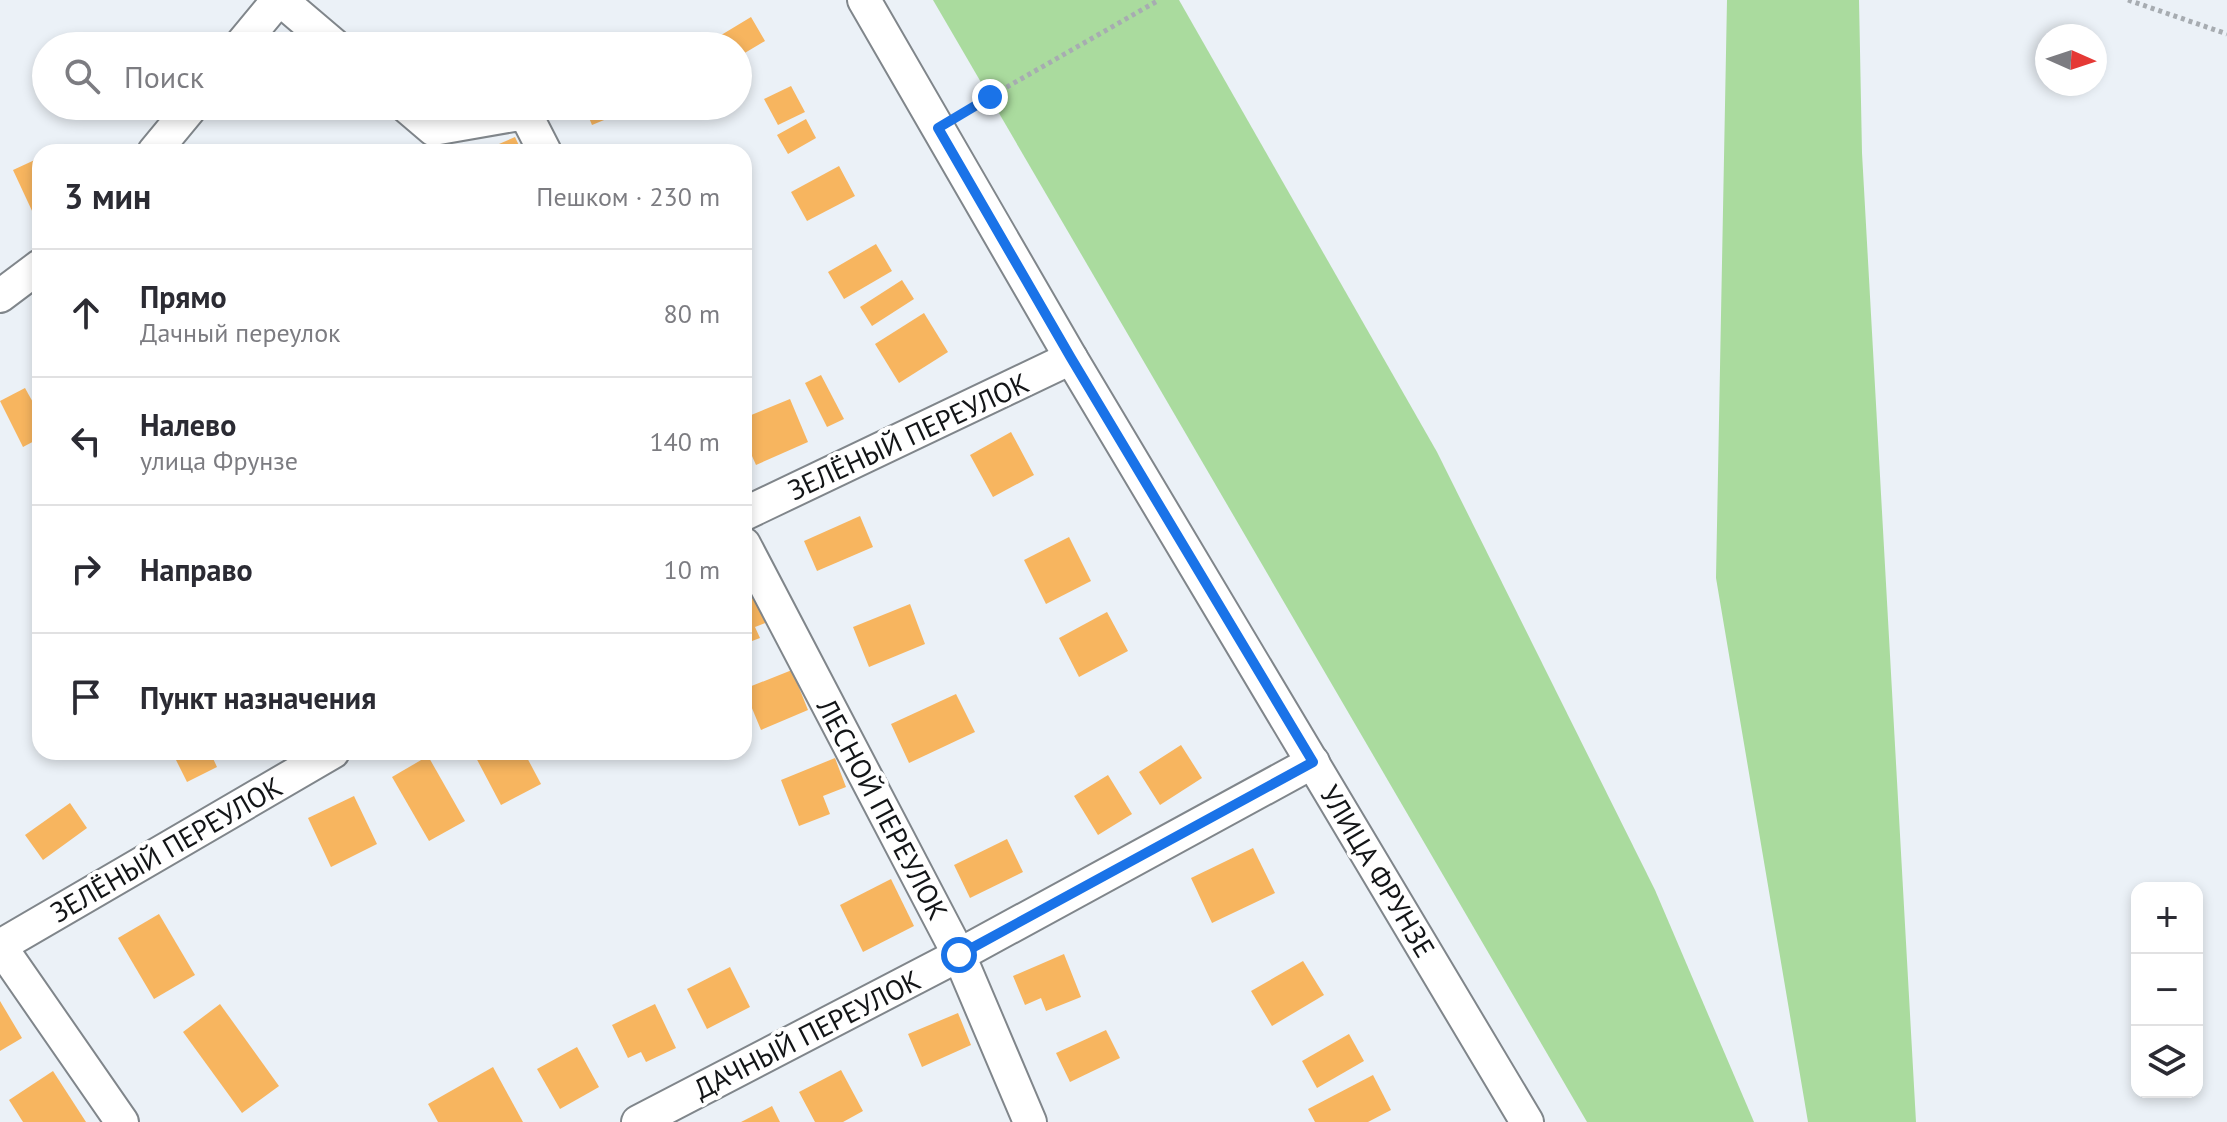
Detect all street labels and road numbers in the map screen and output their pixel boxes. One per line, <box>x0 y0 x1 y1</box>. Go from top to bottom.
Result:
street label: ЗЕЛЁНЫЙ ПЕРЕУЛОК <box>781 364 1035 508</box>
street label: ЛЕСНОЙ ПЕРЕУЛОК <box>809 691 957 926</box>
street label: ЗЕЛЁНЫЙ ПЕРЕУЛОК <box>43 767 289 931</box>
street label: УЛИЦА ФРУНЗЕ <box>1312 778 1444 964</box>
street label: ДАЧНЫЙ ПЕРЕУЛОК <box>687 961 927 1107</box>

